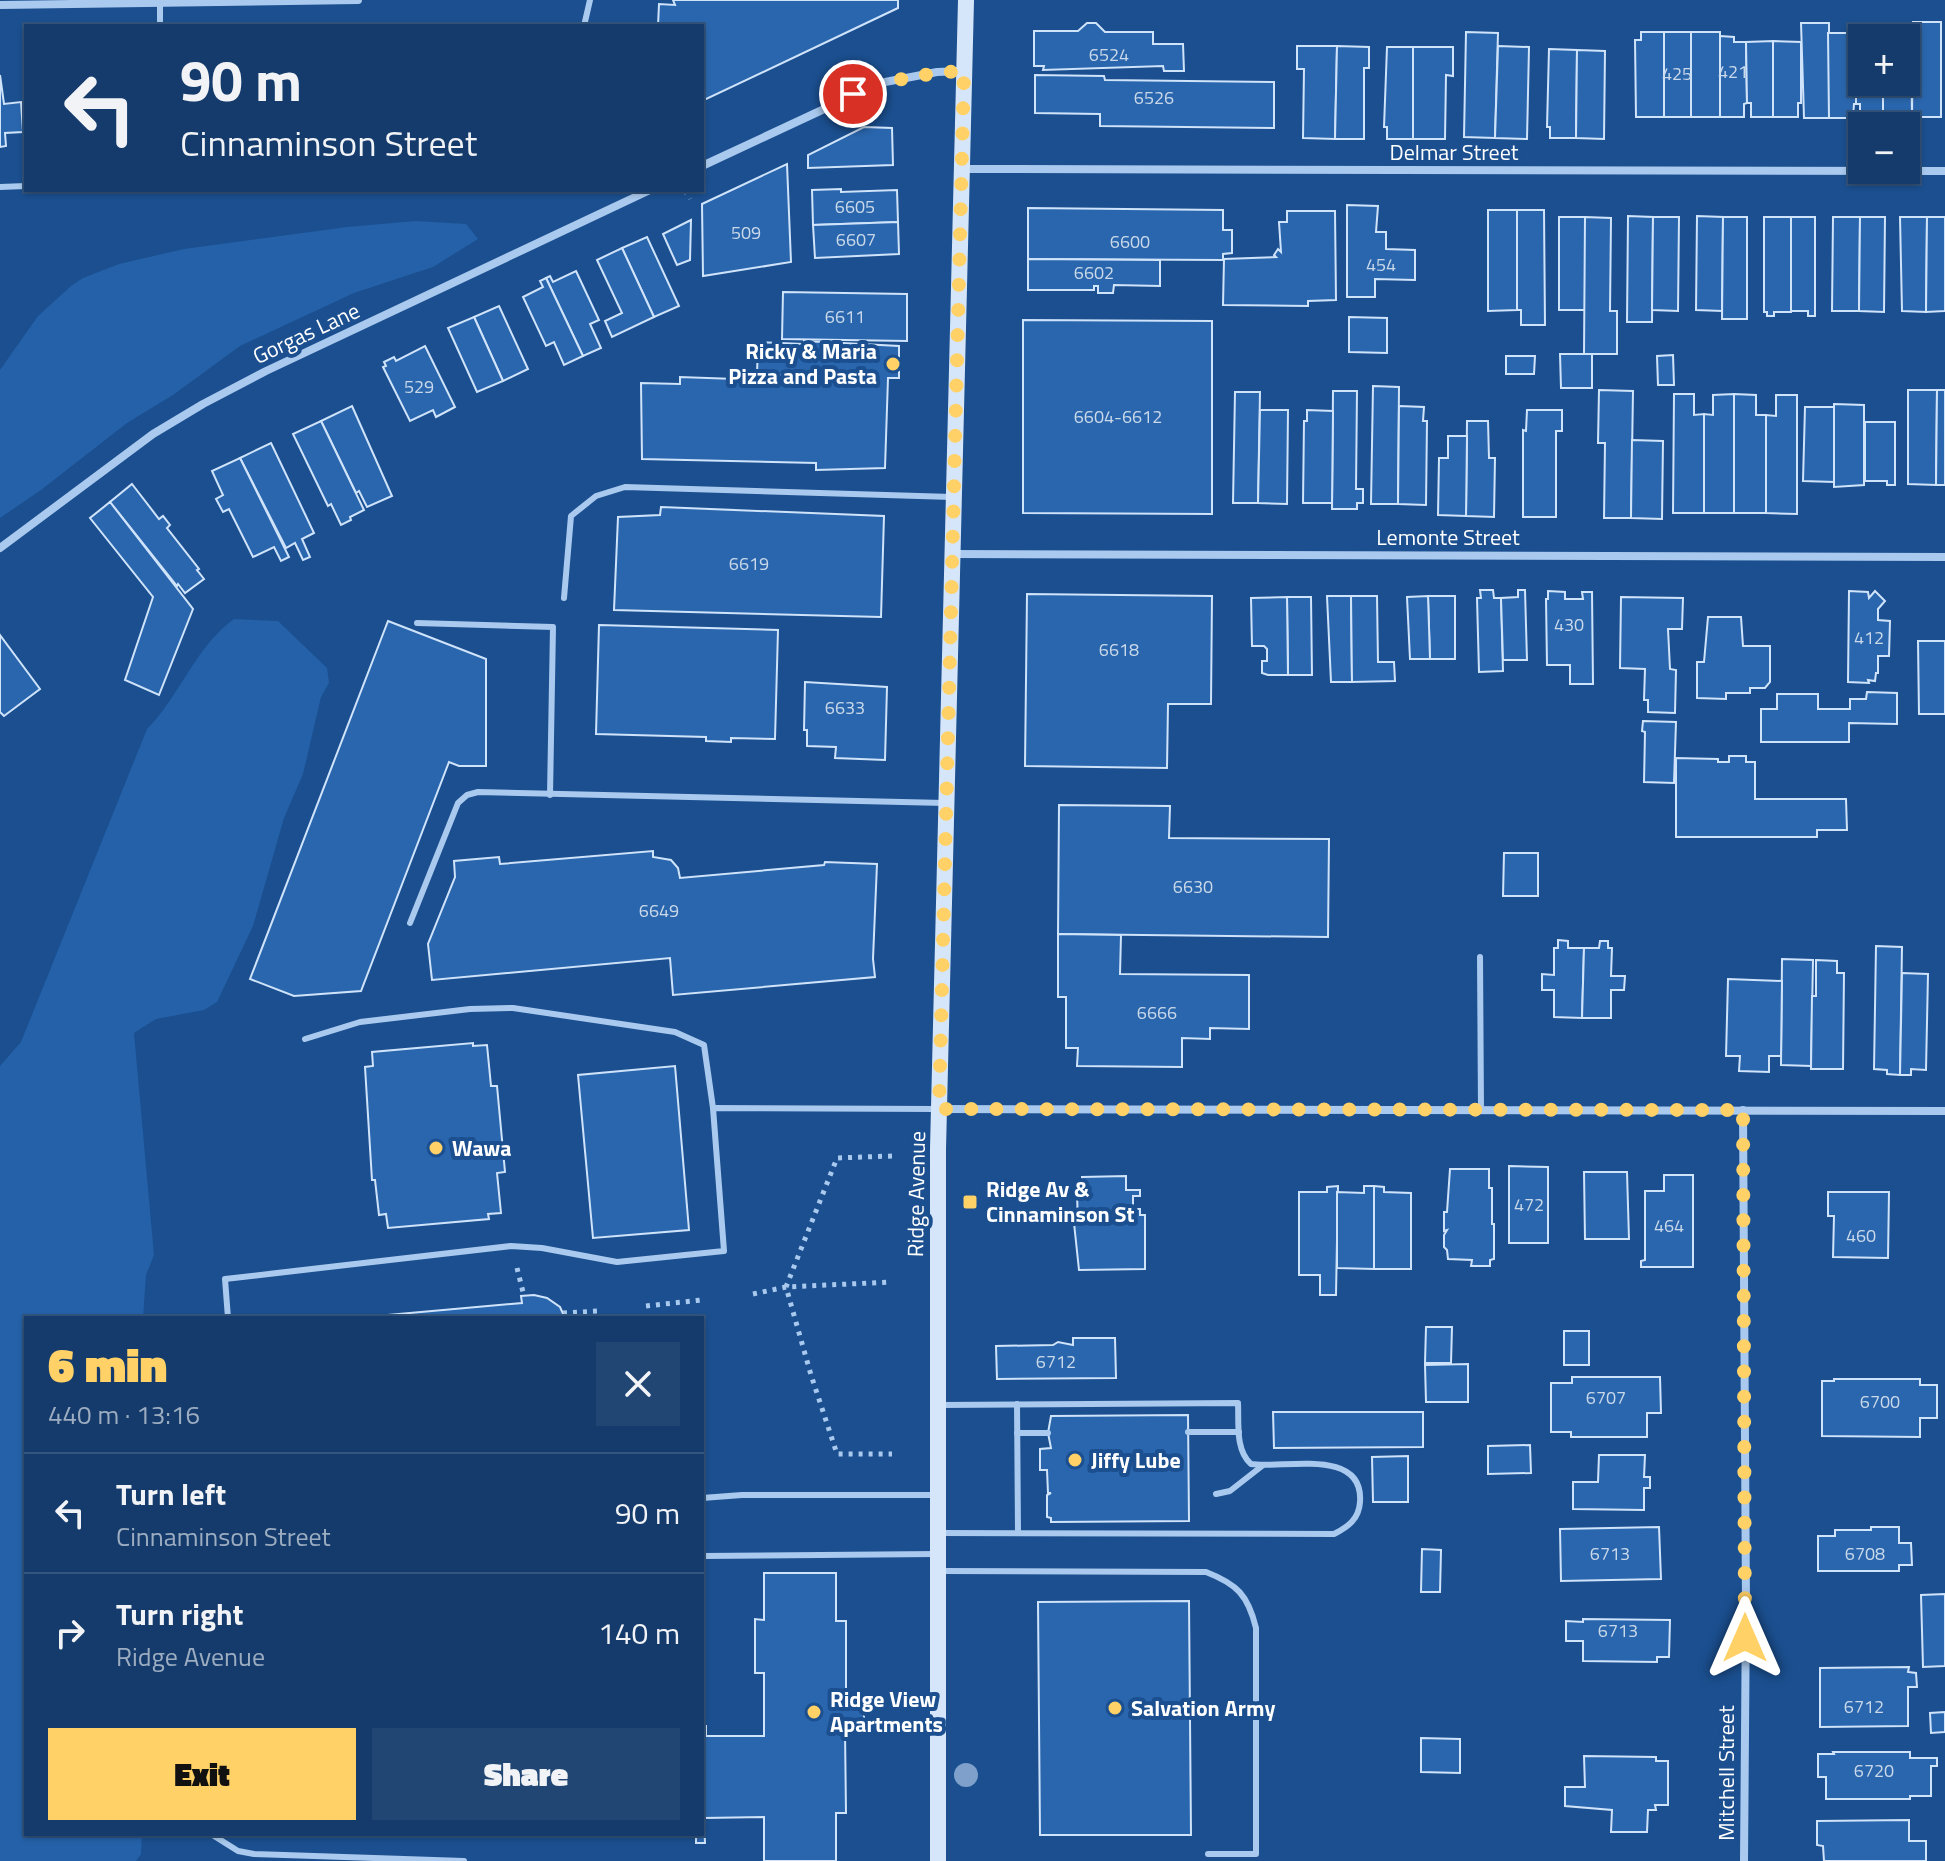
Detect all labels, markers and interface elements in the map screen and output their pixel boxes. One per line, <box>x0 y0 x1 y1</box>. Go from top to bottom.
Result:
map controls <box>1848 24 1920 184</box>
button: + <box>1848 24 1920 96</box>
text: 90 m <box>180 38 302 123</box>
house number: 6524 <box>1089 41 1129 68</box>
icon: left <box>48 56 152 160</box>
house number: 421 <box>1718 58 1748 85</box>
pin <box>819 60 887 128</box>
house number: 425 <box>1662 60 1692 87</box>
icon: arrive <box>831 72 875 116</box>
house number: 6526 <box>1134 84 1174 111</box>
button: − <box>1848 112 1920 184</box>
text: Cinnaminson Street <box>180 115 477 170</box>
street label: Delmar Street <box>1390 135 1519 169</box>
house number: 6605 <box>835 193 875 220</box>
house number: 509 <box>731 219 761 246</box>
house number: 6607 <box>836 226 876 253</box>
house number: 6600 <box>1110 228 1150 255</box>
house number: 454 <box>1366 251 1396 278</box>
house number: 6602 <box>1074 259 1114 286</box>
street label: Gorgas Lane <box>247 293 365 373</box>
house number: 6611 <box>825 303 865 330</box>
place label: Ricky & Maria Pizza and Pasta <box>728 334 877 393</box>
marker: Ricky & Maria Pizza and Pasta <box>884 355 902 373</box>
house number: 529 <box>404 373 434 400</box>
house number: 6604-6612 <box>1074 403 1162 430</box>
street label: Lemonte Street <box>1376 520 1520 554</box>
house number: 6619 <box>729 550 769 577</box>
house number: 430 <box>1554 611 1584 638</box>
house number: 412 <box>1854 624 1884 651</box>
house number: 6618 <box>1099 636 1139 663</box>
house number: 6633 <box>825 694 865 721</box>
house number: 6630 <box>1173 873 1213 900</box>
house number: 6649 <box>639 897 679 924</box>
house number: 6666 <box>1137 999 1177 1026</box>
place label: Wawa <box>452 1131 512 1165</box>
street label: Ridge Avenue <box>898 1131 934 1257</box>
marker: Wawa <box>427 1139 445 1157</box>
place label: Ridge Av & Cinnaminson St <box>986 1172 1134 1231</box>
house number: 472 <box>1514 1191 1544 1218</box>
marker: Ridge Av & Cinnaminson St <box>961 1193 979 1211</box>
house number: 464 <box>1654 1212 1684 1239</box>
house number: 460 <box>1846 1222 1876 1249</box>
text: 6 min <box>48 1328 167 1401</box>
button: close <box>596 1342 680 1426</box>
house number: 6712 <box>1036 1348 1076 1375</box>
house number: 6707 <box>1586 1384 1626 1411</box>
house number: 6700 <box>1860 1388 1900 1415</box>
text: 440 m · 13:16 <box>48 1395 200 1434</box>
place label: Jiffy Lube <box>1091 1443 1181 1477</box>
marker: Jiffy Lube <box>1066 1451 1084 1469</box>
text: Turn left <box>116 1471 226 1517</box>
text: 90 m <box>615 1490 680 1536</box>
icon: left <box>48 1491 92 1535</box>
text: Cinnaminson Street <box>116 1517 331 1556</box>
house number: 6713 <box>1590 1540 1630 1567</box>
house number: 6708 <box>1845 1540 1885 1567</box>
text: Turn right <box>116 1591 244 1637</box>
position arrow <box>1703 1596 1787 1680</box>
text: 140 m <box>598 1610 680 1656</box>
icon: right <box>48 1611 92 1655</box>
house number: 6713 <box>1598 1617 1638 1644</box>
text: Ridge Avenue <box>116 1637 265 1676</box>
place label: Ridge View Apartments <box>830 1682 943 1741</box>
place label: Salvation Army <box>1131 1691 1275 1725</box>
house number: 6712 <box>1844 1693 1884 1720</box>
marker: Salvation Army <box>1106 1699 1124 1717</box>
marker: Ridge View Apartments <box>805 1703 823 1721</box>
street label: Mitchell Street <box>1709 1705 1743 1841</box>
button: Exit <box>48 1728 356 1820</box>
button: Share <box>372 1728 680 1820</box>
house number: 6720 <box>1854 1757 1894 1784</box>

